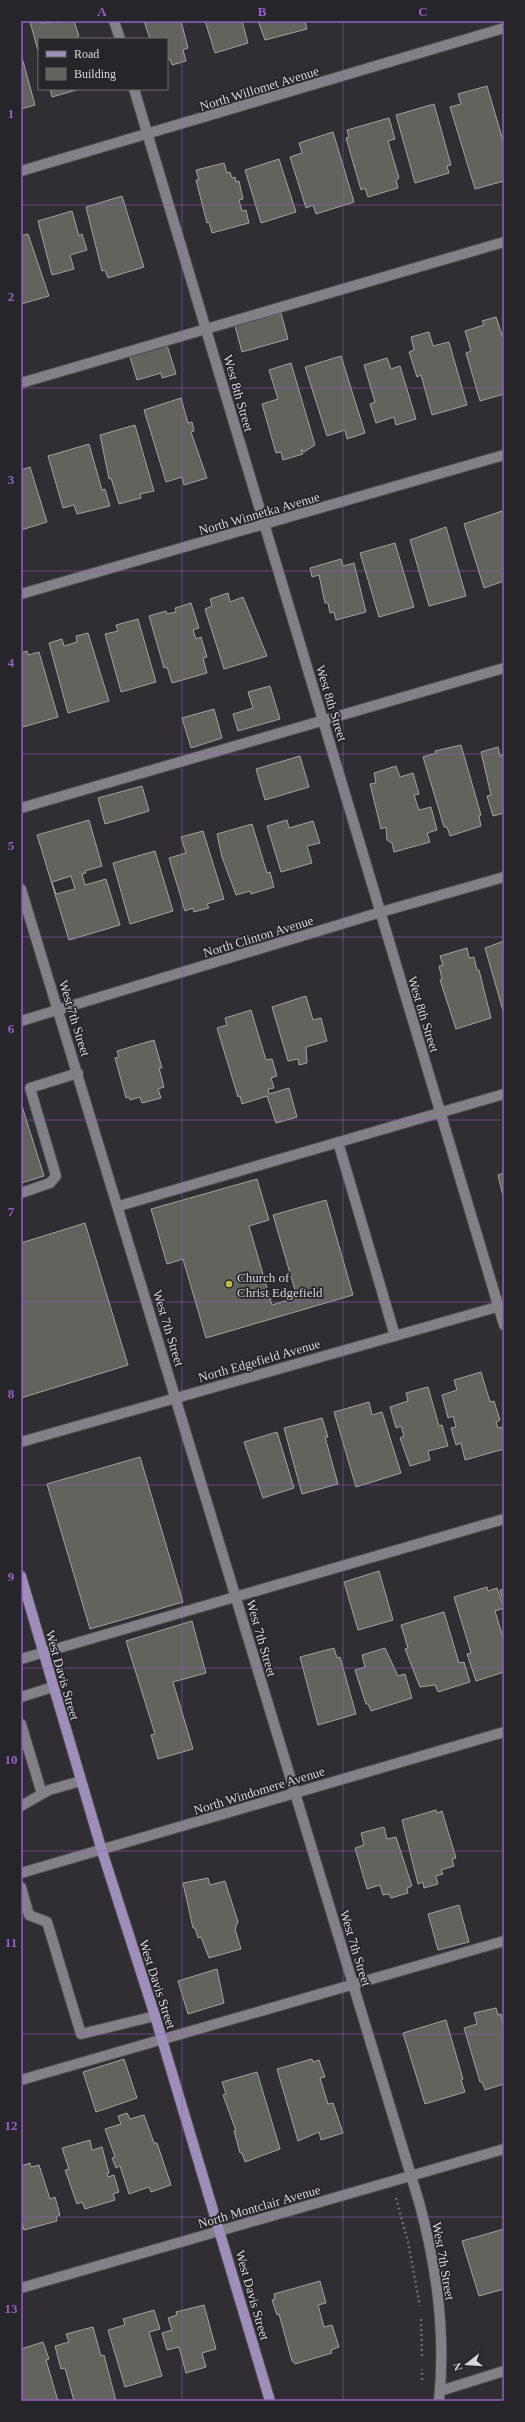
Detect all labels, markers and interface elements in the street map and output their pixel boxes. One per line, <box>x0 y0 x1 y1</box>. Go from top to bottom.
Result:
text: A <box>97 4 107 19</box>
text: B <box>258 4 267 19</box>
text: C <box>418 4 428 19</box>
legend <box>38 38 168 90</box>
text: Road <box>74 47 99 61</box>
street label: North Willomet Avenue <box>198 63 321 114</box>
text: Building <box>74 67 116 81</box>
text: 1 <box>8 106 14 121</box>
text: 2 <box>8 289 14 304</box>
street label: West 8th Street <box>220 353 257 434</box>
text: 3 <box>8 472 15 487</box>
street label: North Winnetka Avenue <box>197 489 322 538</box>
text: 4 <box>8 655 15 670</box>
street label: West 8th Street <box>313 663 350 744</box>
text: 5 <box>8 838 15 853</box>
street label: North Clinton Avenue <box>201 912 315 960</box>
street label: West 8th Street <box>405 974 442 1055</box>
street label: West 7th Street <box>56 978 93 1059</box>
text: 6 <box>8 1021 15 1036</box>
text: 7 <box>8 1204 15 1219</box>
place label: Church of Christ Edgefield <box>237 1270 323 1300</box>
marker: Church of Christ Edgefield <box>224 1279 234 1289</box>
street label: West 7th Street <box>150 1288 187 1369</box>
street label: North Edgefield Avenue <box>196 1336 322 1385</box>
text: 8 <box>8 1386 15 1401</box>
text: 9 <box>8 1569 15 1584</box>
street label: West 7th Street <box>243 1598 280 1679</box>
street label: West Davis Street <box>43 1628 83 1722</box>
text: 10 <box>5 1752 18 1767</box>
street label: North Windomere Avenue <box>192 1763 327 1818</box>
street label: West 7th Street <box>337 1908 374 1989</box>
text: 11 <box>5 1935 17 1950</box>
street label: West Davis Street <box>136 1938 179 2031</box>
text: 12 <box>5 2118 18 2133</box>
street label: North Montclair Avenue <box>196 2182 322 2231</box>
street label: West 7th Street <box>429 2221 458 2302</box>
street label: West Davis Street <box>233 2248 273 2342</box>
text: 13 <box>5 2301 18 2316</box>
north arrow <box>447 2344 487 2384</box>
text: N <box>451 2361 464 2372</box>

